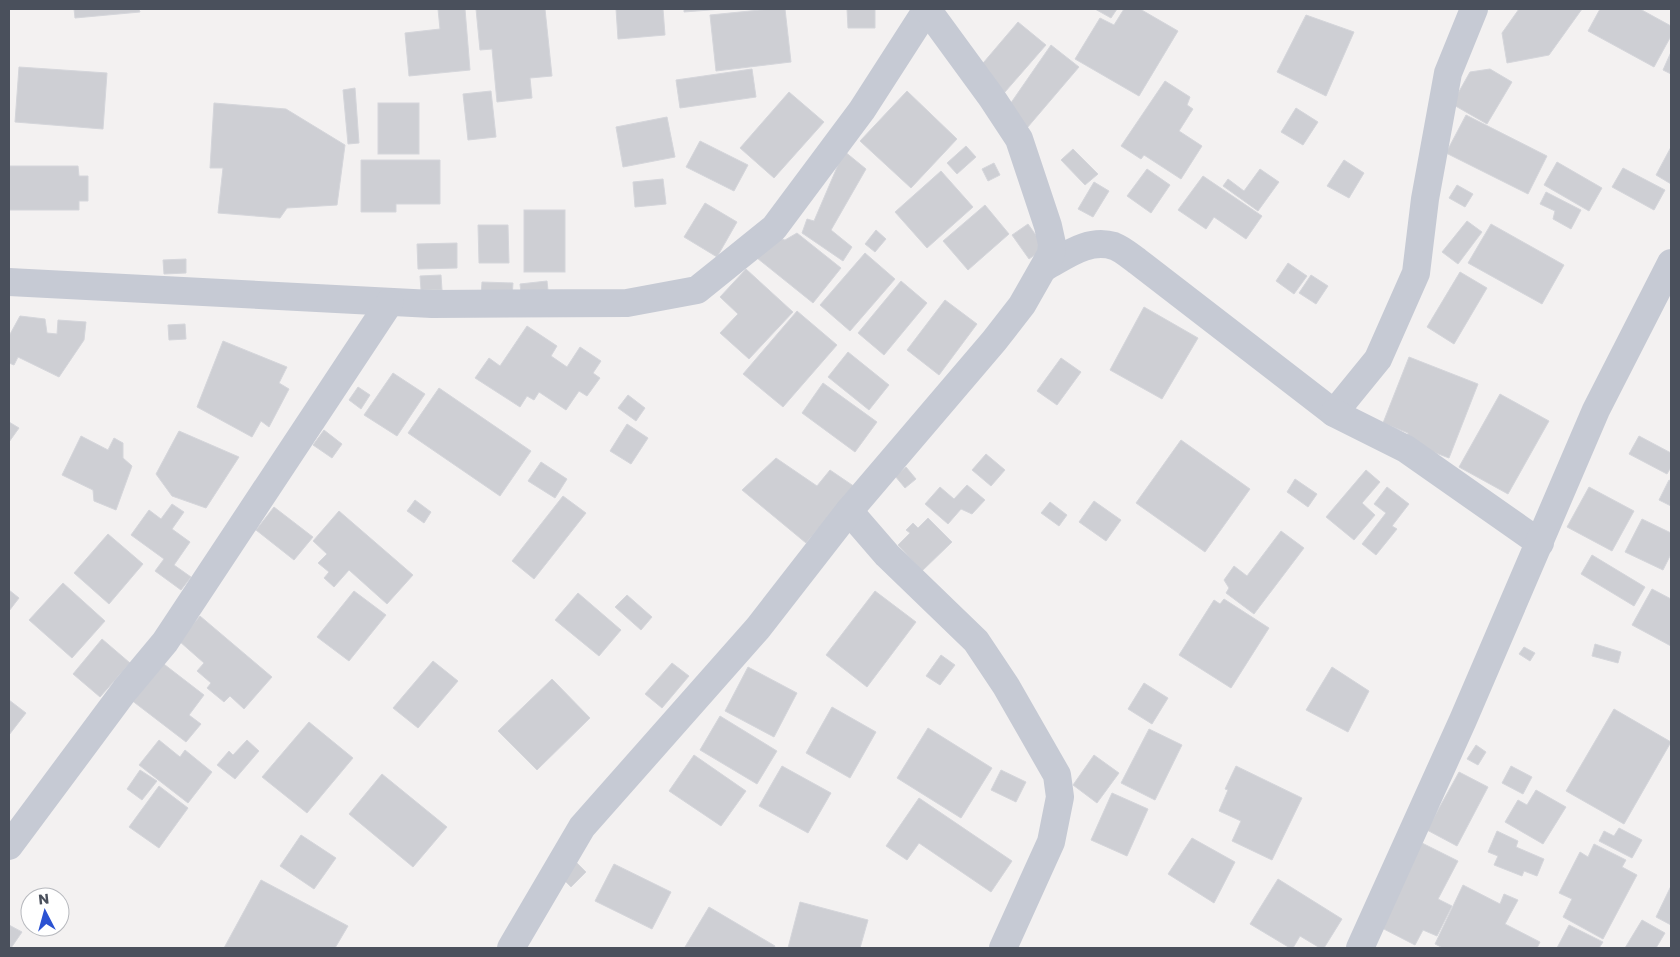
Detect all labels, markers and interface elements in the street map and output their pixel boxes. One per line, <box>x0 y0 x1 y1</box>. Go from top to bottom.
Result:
north arrow <box>20 887 70 937</box>
text: N <box>37 889 50 910</box>

